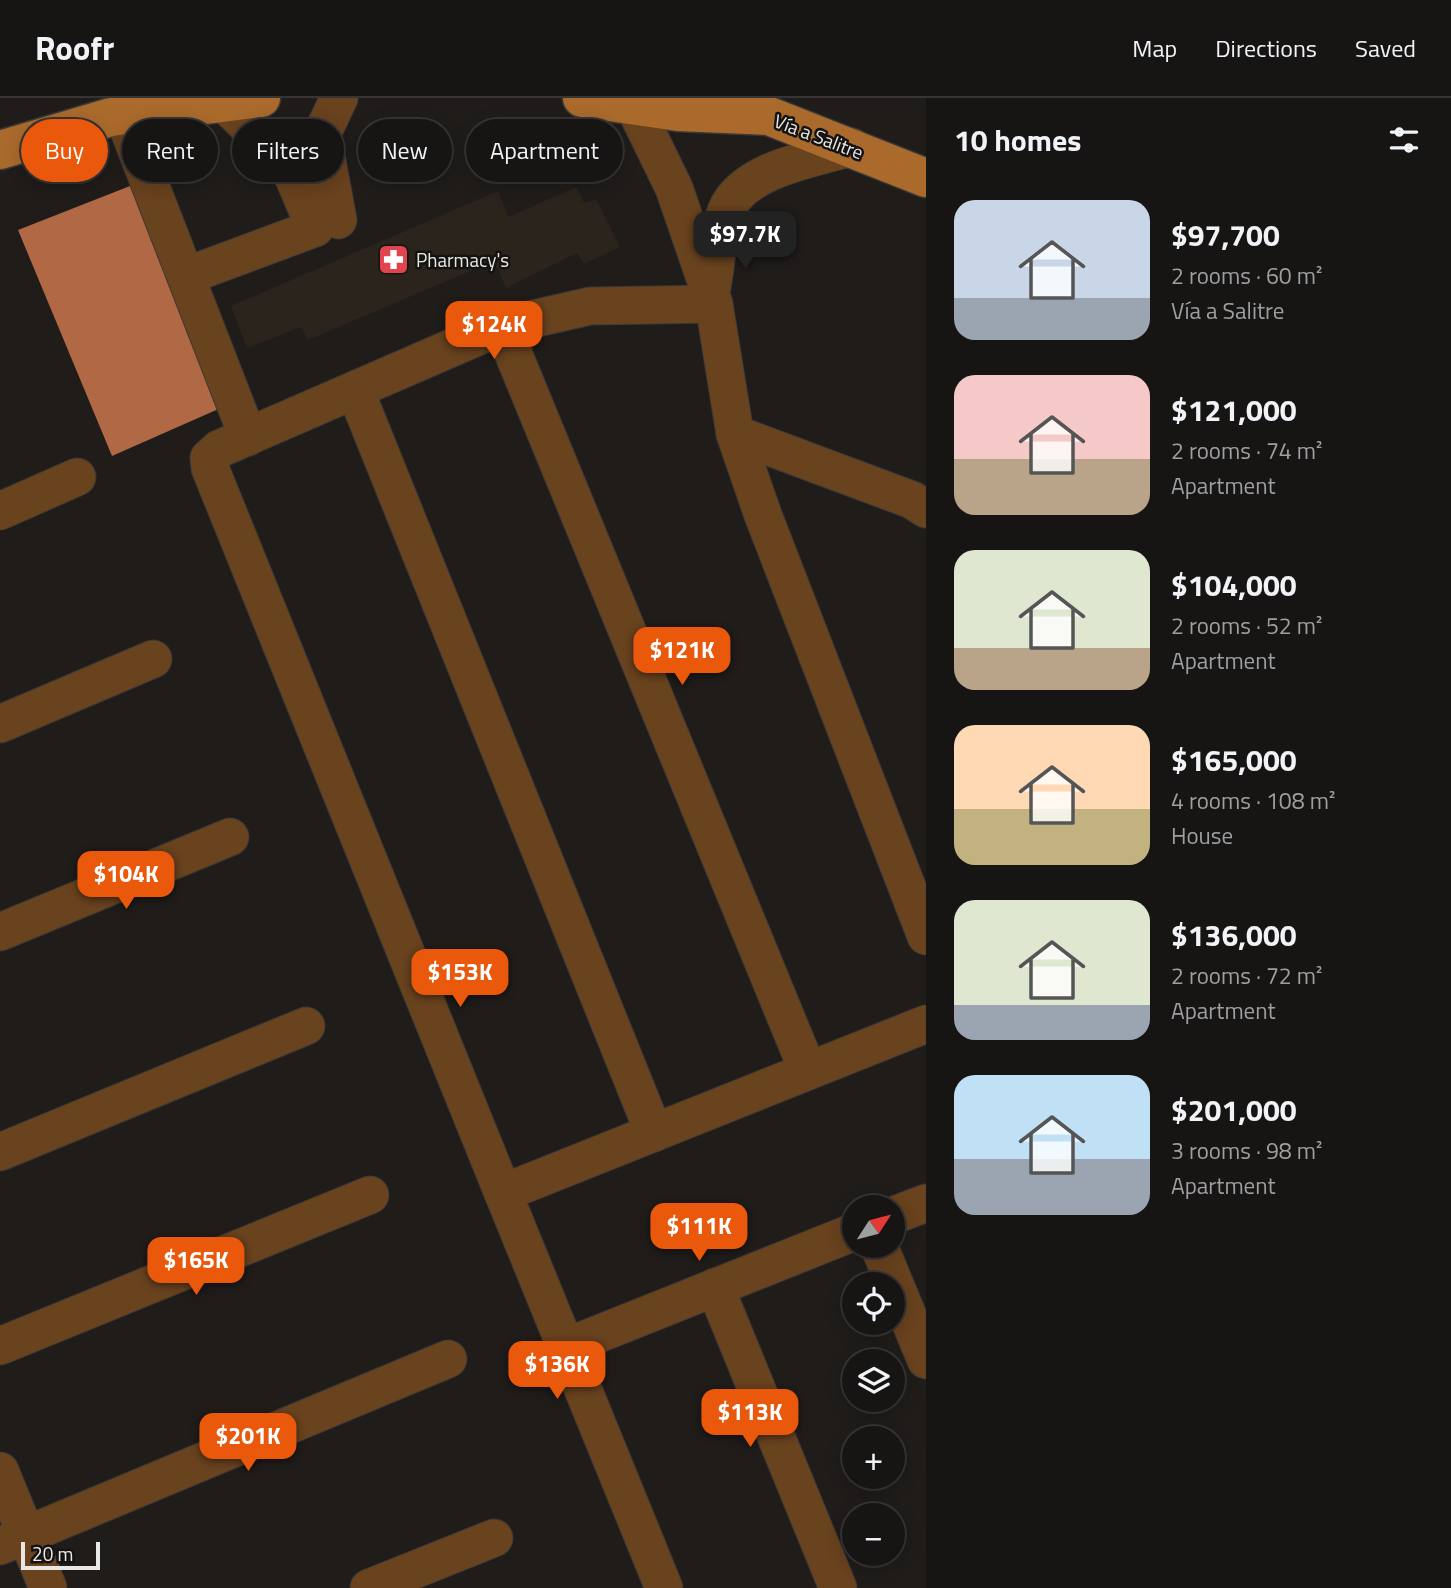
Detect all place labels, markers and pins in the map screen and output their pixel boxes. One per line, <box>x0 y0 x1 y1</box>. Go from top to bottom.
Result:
pin: $97.7K <box>688 212 802 271</box>
pharmacy icon: Pharmacy's <box>376 242 410 276</box>
place label: Pharmacy's <box>416 245 509 274</box>
pin: $124K <box>445 302 543 361</box>
pin: $121K <box>633 628 731 687</box>
pin: $104K <box>77 852 175 911</box>
pin: $153K <box>411 950 509 1009</box>
pin: $111K <box>650 1204 748 1263</box>
pin: $165K <box>147 1238 245 1297</box>
pin: $136K <box>508 1342 606 1401</box>
pin: $113K <box>701 1390 799 1449</box>
pin: $201K <box>199 1414 297 1473</box>

